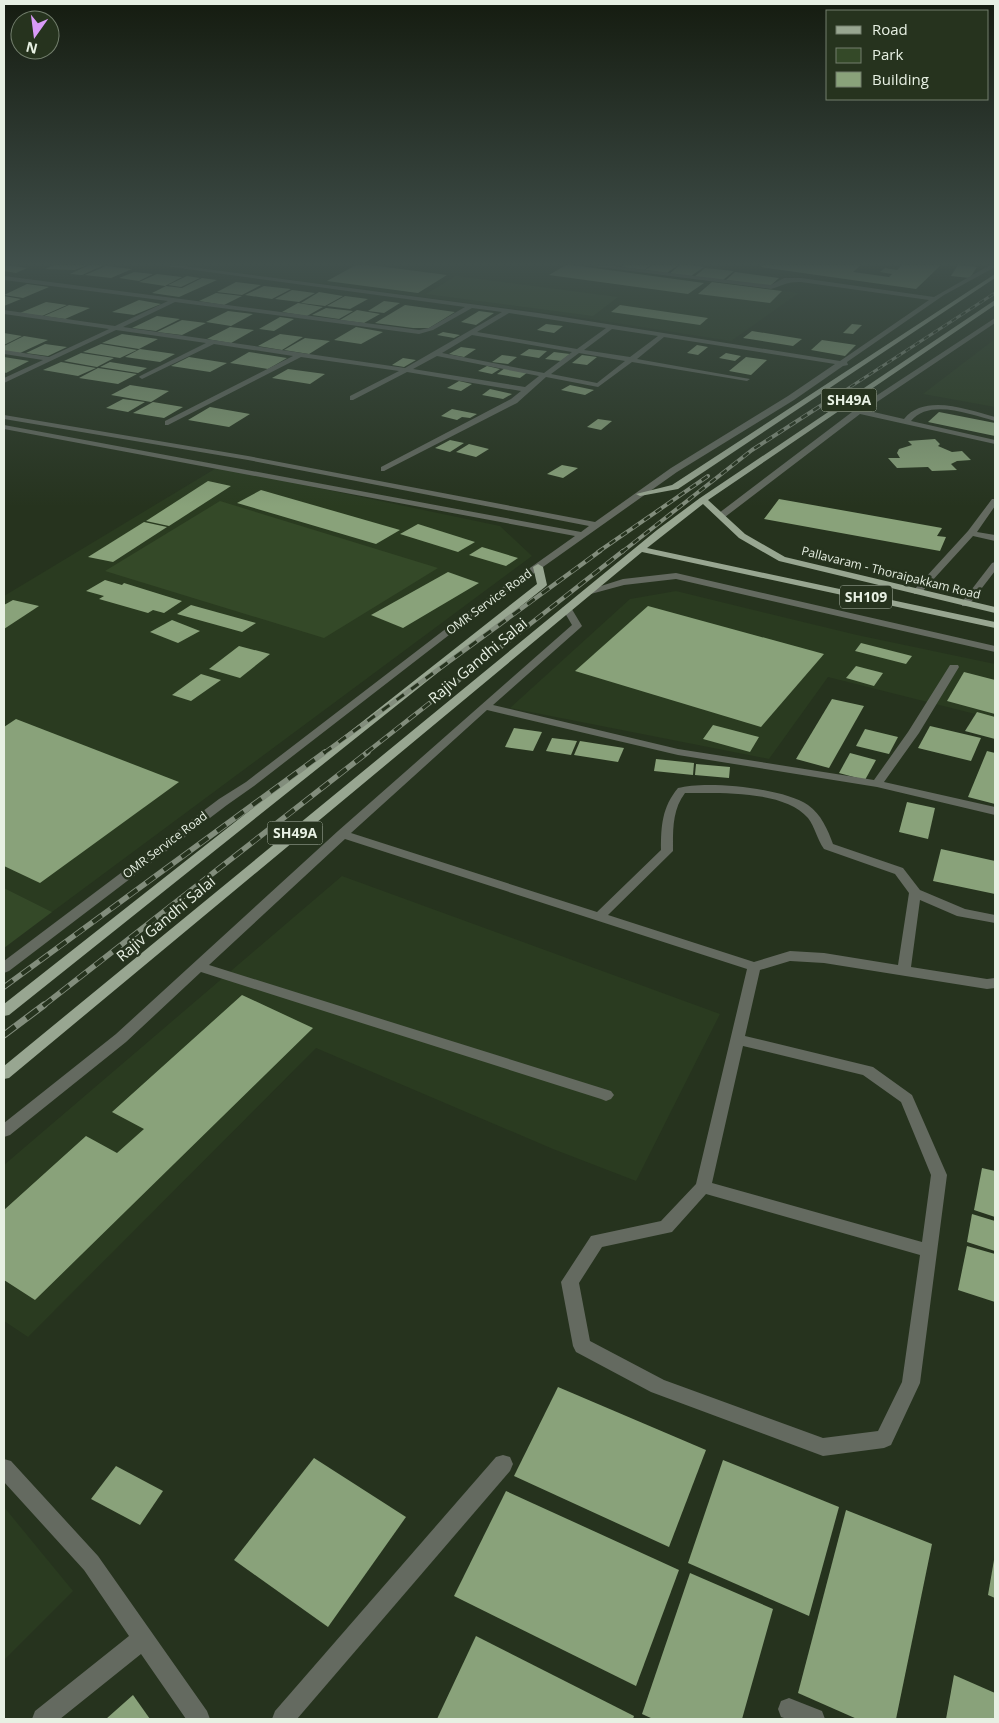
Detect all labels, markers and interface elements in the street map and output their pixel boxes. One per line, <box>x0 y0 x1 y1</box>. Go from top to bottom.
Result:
north arrow <box>10 10 60 60</box>
legend <box>826 10 989 100</box>
text: Road <box>872 19 908 39</box>
text: N <box>24 38 40 59</box>
text: Park <box>872 44 903 64</box>
text: Building <box>872 69 929 89</box>
road number: SH49A <box>822 388 876 412</box>
street label: Pallavaram - Thoraipakkam Road <box>800 542 982 603</box>
street label: OMR Service Road <box>442 565 535 638</box>
road number: SH109 <box>840 586 892 608</box>
street label: Rajiv Gandhi Salai <box>424 613 531 708</box>
street label: OMR Service Road <box>119 807 211 882</box>
road number: SH49A <box>268 821 322 844</box>
street label: Rajiv Gandhi Salai <box>112 871 219 966</box>

